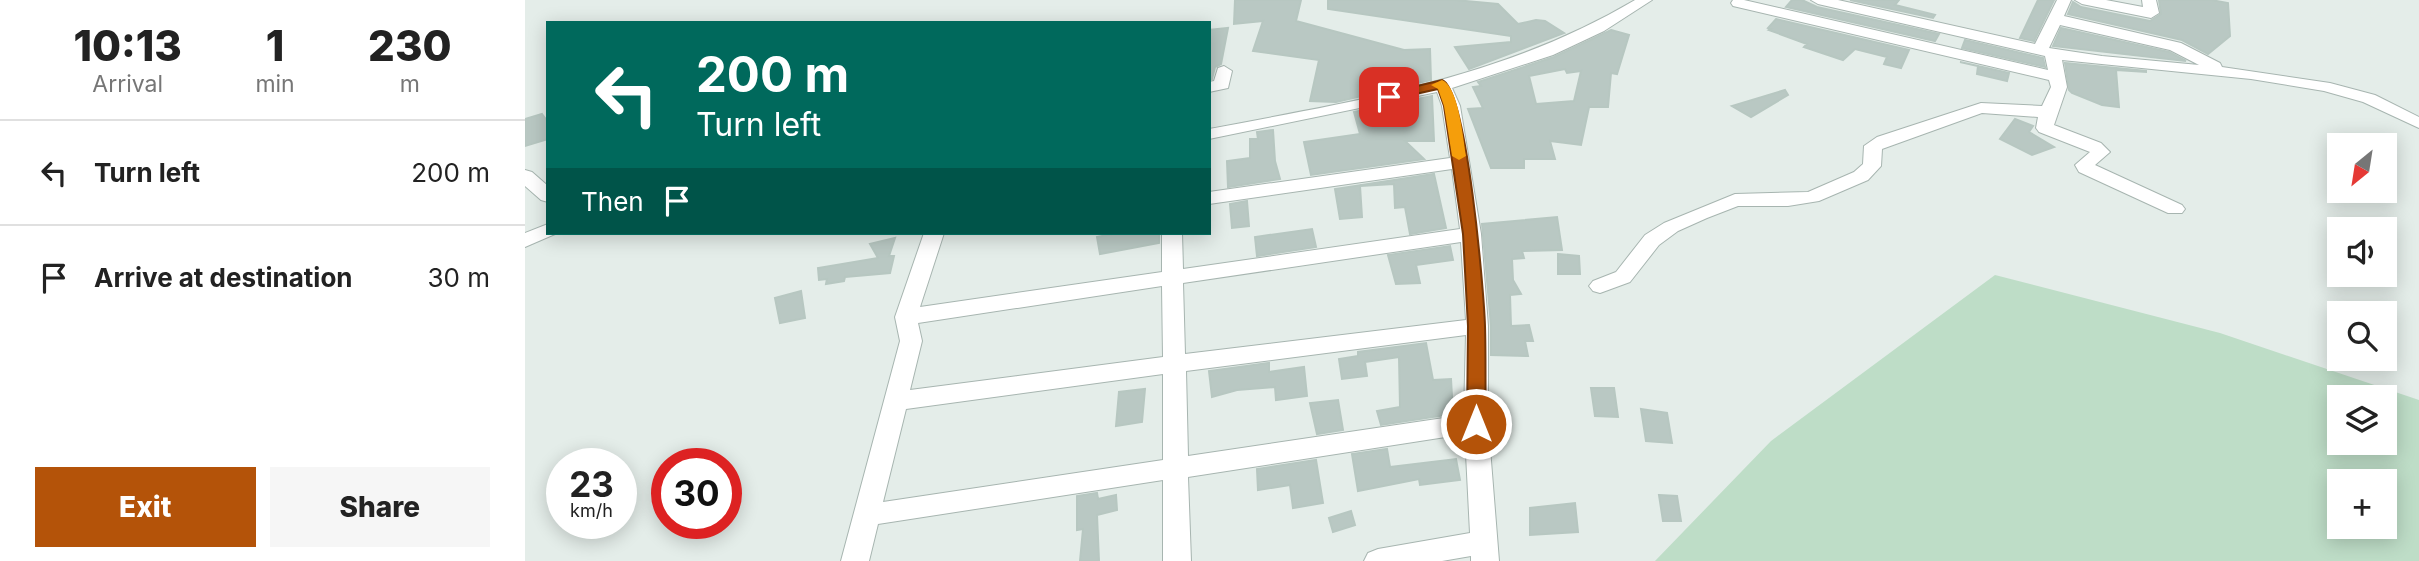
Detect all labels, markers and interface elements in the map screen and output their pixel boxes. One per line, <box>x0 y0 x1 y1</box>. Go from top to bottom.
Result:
text: 10:13 <box>73 20 182 71</box>
text: 1 <box>266 20 284 71</box>
text: 230 <box>368 20 452 71</box>
text: 200 m <box>696 45 849 104</box>
icon: left <box>581 49 672 140</box>
pin <box>1359 67 1419 127</box>
text: Arrival <box>92 70 163 98</box>
text: min <box>255 70 295 98</box>
text: m <box>400 70 420 98</box>
icon: arrive <box>1370 78 1408 116</box>
text: Turn left <box>696 105 821 144</box>
north arrow <box>2327 133 2397 203</box>
map controls <box>2327 133 2397 539</box>
icon: left <box>35 154 73 192</box>
text: Turn left <box>94 157 200 188</box>
text: 200 m <box>411 157 490 188</box>
icon: arrive <box>658 182 696 220</box>
text: Then <box>581 186 644 217</box>
button: sound <box>2327 217 2397 287</box>
icon: arrive <box>35 259 73 297</box>
text: Arrive at destination <box>94 262 353 293</box>
text: 30 m <box>427 262 490 293</box>
button: search <box>2327 301 2397 371</box>
button: layers <box>2327 385 2397 455</box>
position arrow <box>1439 387 1513 461</box>
speed limit sign: 30 <box>651 448 742 539</box>
text: 23 <box>569 463 614 505</box>
button: Exit <box>35 467 256 547</box>
button: Share <box>270 467 490 547</box>
button: + <box>2327 469 2397 539</box>
text: km/h <box>570 500 613 521</box>

